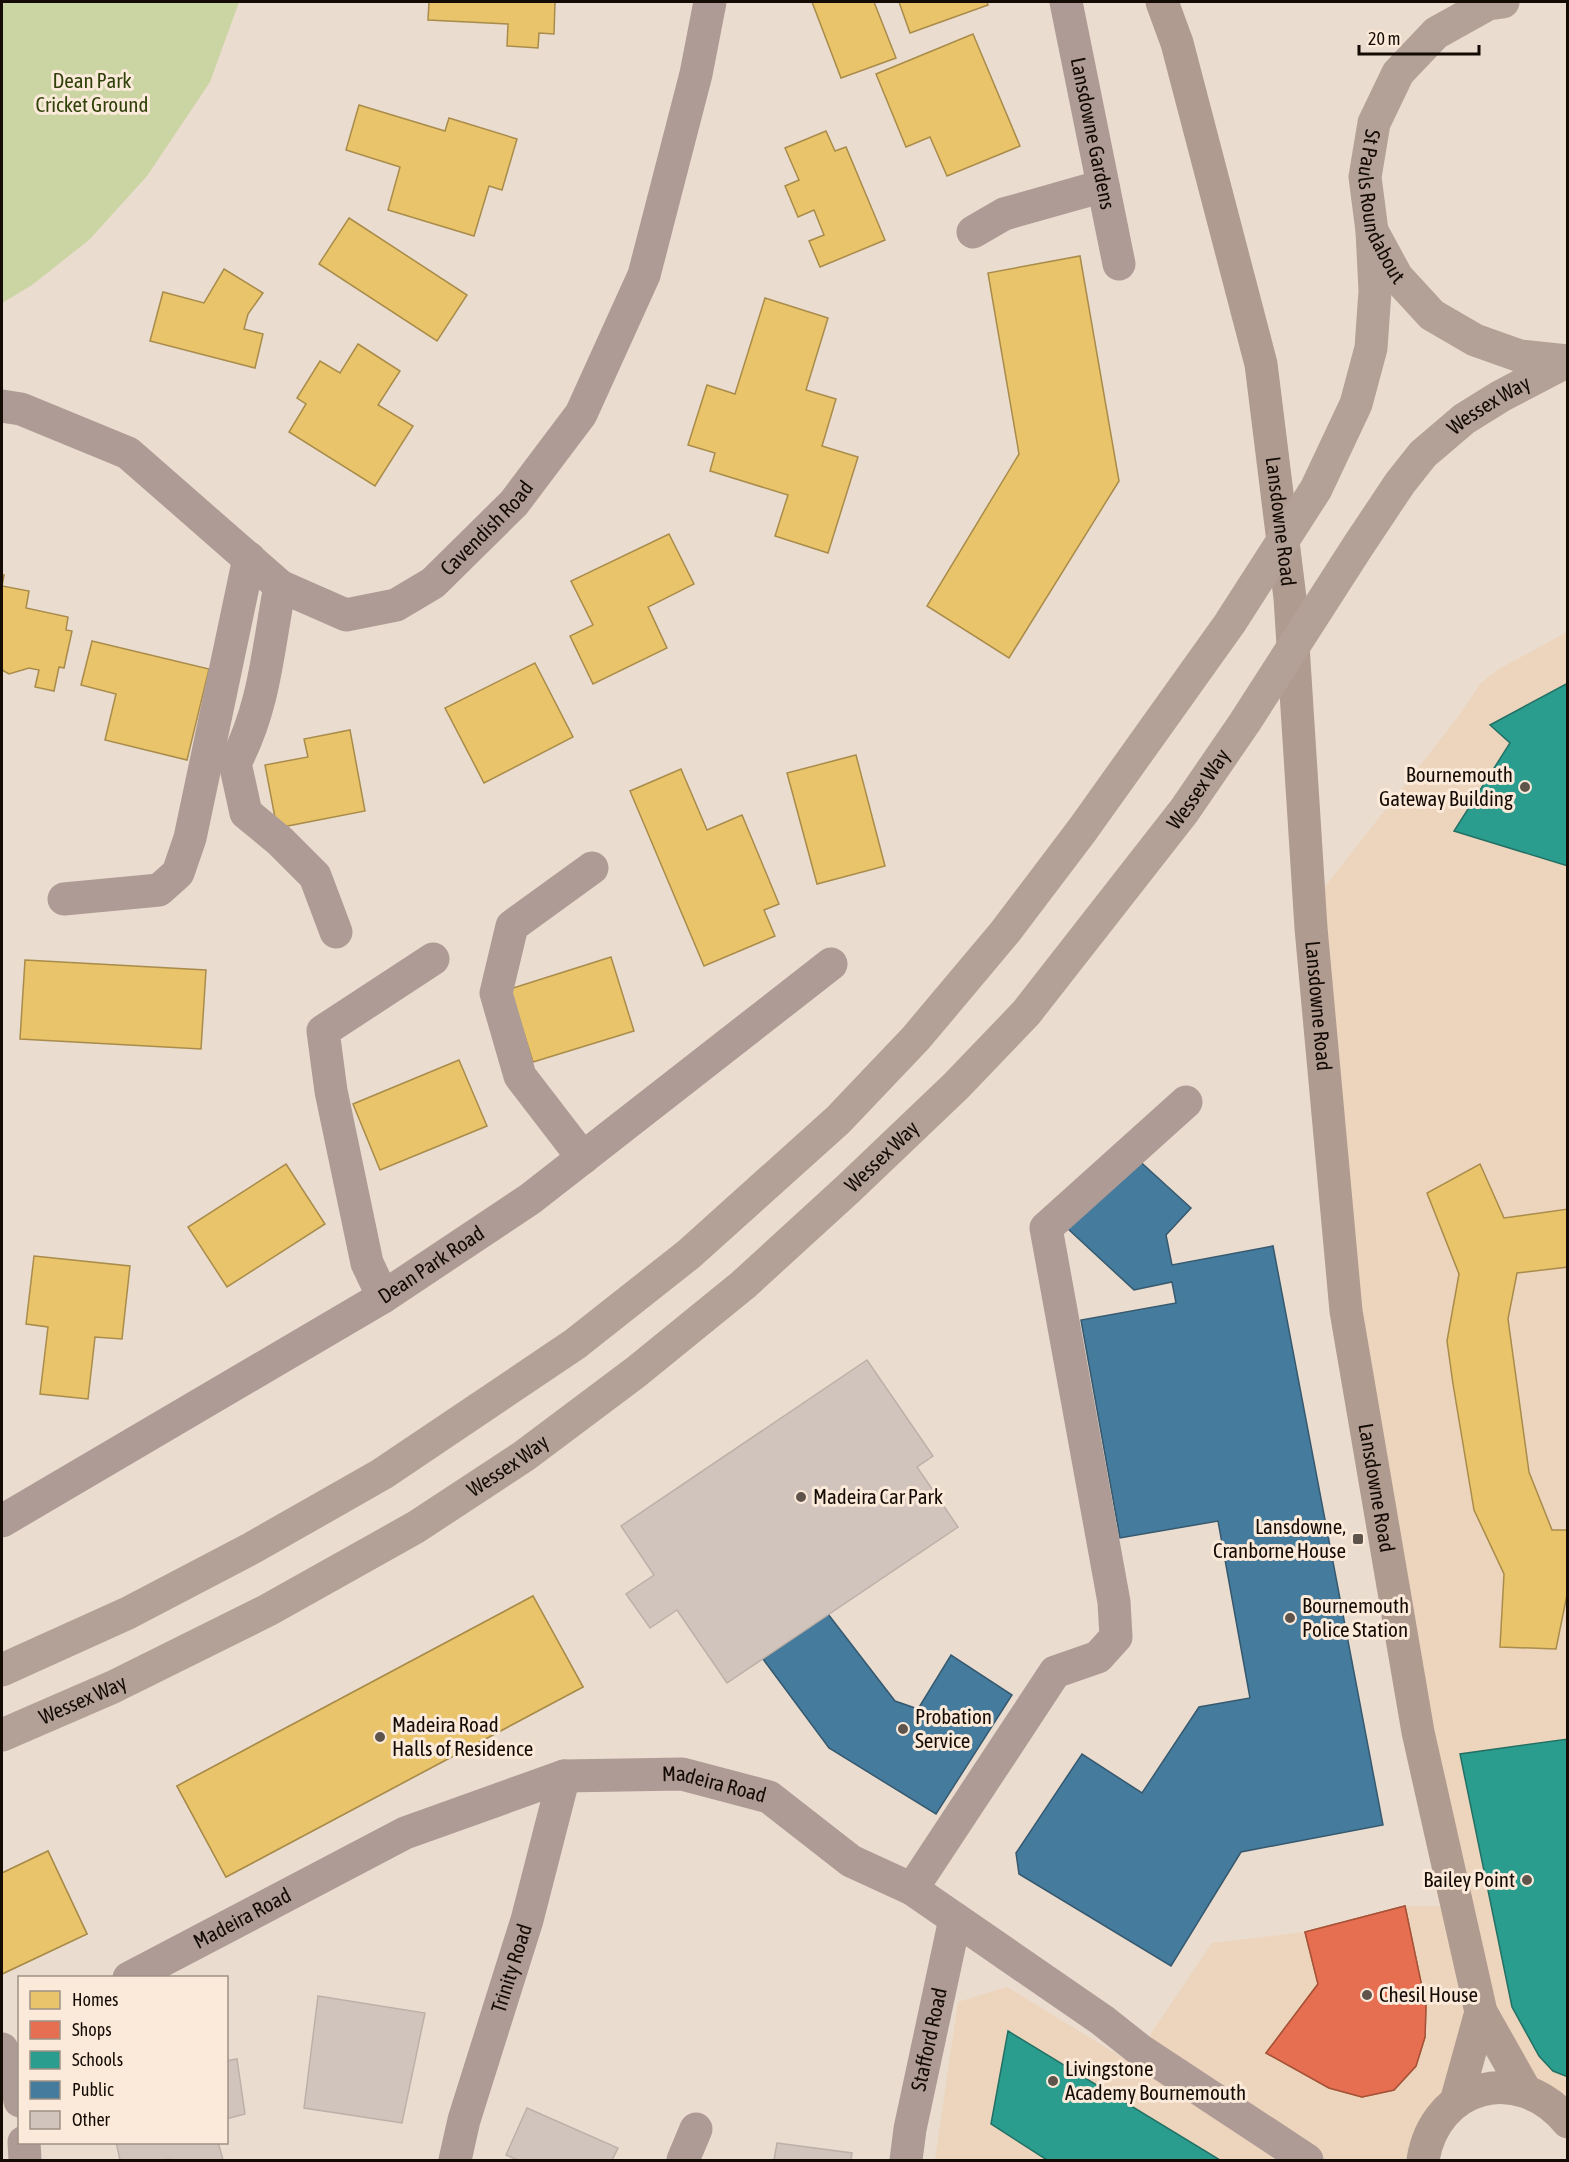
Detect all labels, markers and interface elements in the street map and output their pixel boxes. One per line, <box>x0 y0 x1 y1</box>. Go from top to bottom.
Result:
scale bar <box>1359 18 1479 56</box>
text: 20 m <box>1368 28 1400 49</box>
street label: Lansdowne Gardens <box>1066 55 1121 211</box>
park label: Dean Park Cricket Ground <box>35 68 149 116</box>
street label: St Pauls Roundabout <box>1354 128 1410 288</box>
street label: Wessex Way <box>1442 370 1534 439</box>
street label: Lansdowne Road <box>1262 455 1301 587</box>
street label: Cavendish Road <box>435 476 538 580</box>
street label: Wessex Way <box>1161 744 1234 834</box>
place label: Bournemouth Gateway Building <box>1379 762 1513 810</box>
marker: Bournemouth Gateway Building <box>1518 780 1532 794</box>
street label: Lansdowne Road <box>1301 940 1337 1072</box>
street label: Wessex Way <box>839 1115 923 1197</box>
street label: Dean Park Road <box>373 1220 488 1308</box>
street label: Lansdowne Road <box>1354 1421 1400 1554</box>
street label: Wessex Way <box>462 1429 553 1501</box>
place label: Madeira Car Park <box>813 1484 943 1508</box>
marker: Madeira Car Park <box>794 1490 808 1504</box>
place label: Lansdowne, Cranborne House <box>1213 1514 1346 1562</box>
marker: Lansdowne, Cranborne House <box>1351 1532 1365 1546</box>
place label: Bournemouth Police Station <box>1302 1593 1409 1641</box>
marker: Bournemouth Police Station <box>1283 1611 1297 1625</box>
street label: Wessex Way <box>35 1669 130 1729</box>
place label: Probation Service <box>915 1704 992 1752</box>
place label: Madeira Road Halls of Residence <box>392 1712 533 1760</box>
marker: Probation Service <box>896 1722 910 1736</box>
marker: Madeira Road Halls of Residence <box>373 1730 387 1744</box>
street label: Madeira Road <box>662 1761 769 1807</box>
place label: Bailey Point <box>1423 1867 1515 1891</box>
marker: Bailey Point <box>1520 1873 1534 1887</box>
street label: Madeira Road <box>189 1882 295 1953</box>
street label: Trinity Road <box>486 1921 536 2015</box>
legend <box>18 1976 228 2144</box>
place label: Chesil House <box>1379 1982 1478 2006</box>
street label: Stafford Road <box>906 1985 951 2093</box>
marker: Chesil House <box>1360 1988 1374 2002</box>
text: Homes <box>72 1989 118 2010</box>
text: Shops <box>72 2019 112 2040</box>
text: Schools <box>72 2049 123 2070</box>
place label: Livingstone Academy Bournemouth <box>1065 2056 1246 2104</box>
marker: Livingstone Academy Bournemouth <box>1046 2074 1060 2088</box>
text: Public <box>72 2079 114 2100</box>
text: Other <box>72 2109 111 2130</box>

